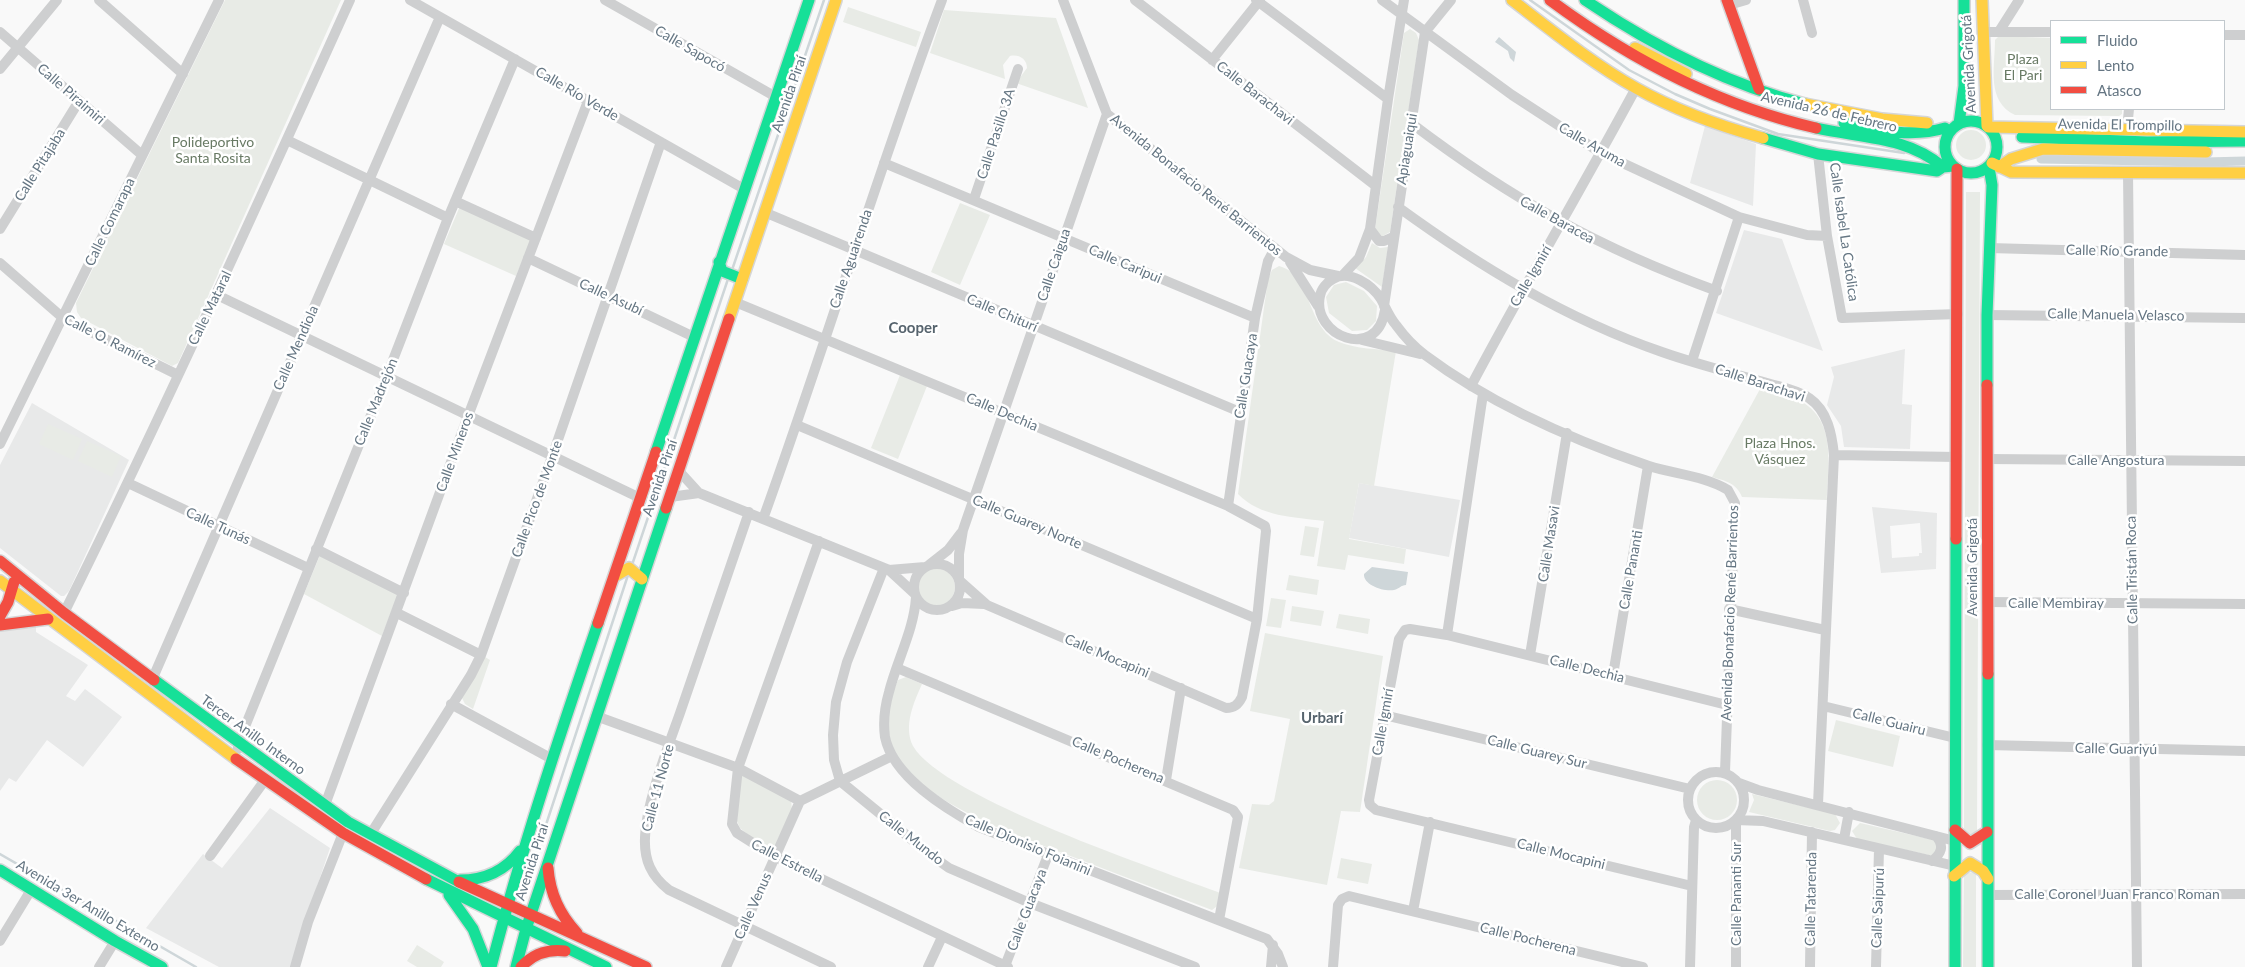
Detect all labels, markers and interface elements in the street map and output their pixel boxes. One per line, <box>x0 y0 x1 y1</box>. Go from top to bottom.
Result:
street label: Avenida Grigotá <box>1958 14 1980 114</box>
legend <box>2050 20 2225 110</box>
street label: Calle Sapocó <box>652 22 728 76</box>
text: Fluido <box>2097 31 2138 49</box>
park label: Plaza El Pari <box>2004 51 2042 84</box>
street label: Avenida Piraí <box>768 53 810 135</box>
text: Lento <box>2097 56 2134 74</box>
street label: Calle Barachavi <box>1213 58 1297 128</box>
street label: Calle Piraimiri <box>34 60 108 128</box>
street label: Calle Río Verde <box>532 63 622 125</box>
text: Atasco <box>2097 81 2142 99</box>
street label: Calle Pasillo 3A <box>973 87 1019 181</box>
street label: Avenida 26 de Febrero <box>1759 88 1899 136</box>
street label: Avenida Bonafacio René Barrientos <box>1107 111 1285 259</box>
street label: Apiaguaiqui <box>1393 112 1421 186</box>
street label: Avenida El Trompillo <box>2058 116 2182 134</box>
street label: Calle Aruma <box>1555 119 1629 171</box>
street label: Calle Pitajaba <box>11 125 69 205</box>
park label: Polideportivo Santa Rosita <box>172 134 254 166</box>
street label: Calle Isabel La Católica <box>1826 162 1862 302</box>
street label: Calle Comarapa <box>81 175 139 269</box>
street label: Calle Baracea <box>1517 193 1597 247</box>
street label: Calle Aguairenda <box>826 207 876 311</box>
street label: Calle Caigua <box>1034 227 1074 303</box>
street label: Calle Caripui <box>1086 241 1164 287</box>
street label: Calle Igmirí <box>1507 242 1555 310</box>
street label: Calle Río Grande <box>2066 242 2168 260</box>
street label: Calle Mataral <box>185 268 235 348</box>
street label: Calle Asubí <box>576 275 646 319</box>
street label: Calle Chiturí <box>964 290 1040 336</box>
street label: Calle Mendiola <box>270 303 322 393</box>
street label: Calle Manuela Velasco <box>2047 305 2185 325</box>
street label: Calle O. Ramírez <box>61 311 159 371</box>
district label: Cooper <box>888 319 938 337</box>
street label: Calle Guacaya <box>1231 332 1261 420</box>
street label: Calle Madrejón <box>351 356 401 448</box>
street label: Calle Barachavi <box>1713 361 1807 405</box>
street label: Calle Dechia <box>963 389 1041 435</box>
street label: Calle Mineros <box>433 410 477 494</box>
park label: Plaza Hnos. Vásquez <box>1744 435 1816 468</box>
street label: Avenida Piraí <box>639 437 681 519</box>
street label: Calle Pico de Monte <box>508 438 566 560</box>
street label: Calle Angostura <box>2067 452 2165 468</box>
street label: Calle Guarey Norte <box>970 491 1084 553</box>
street label: Calle Tunás <box>183 504 253 548</box>
street label: Calle Masavi <box>1535 505 1563 583</box>
street label: Avenida Bonafacio René Barrientos <box>1718 505 1742 721</box>
street label: Calle Tristán Roca <box>2123 516 2141 624</box>
street label: Avenida Grigotá <box>1964 518 1980 616</box>
street label: Calle Pananti <box>1616 529 1646 611</box>
street label: Calle Membiray <box>2008 595 2104 611</box>
street label: Calle Mocapini <box>1062 631 1152 681</box>
street label: Calle Dechia <box>1548 652 1626 686</box>
street label: Calle Igmirí <box>1369 687 1397 757</box>
street label: Tercer Anillo Interno <box>198 691 308 779</box>
street label: Calle Guairu <box>1851 705 1927 739</box>
district label: Urbarí <box>1301 709 1343 727</box>
street label: Calle Guarey Sur <box>1486 732 1588 772</box>
street label: Calle Pocherena <box>1069 733 1167 787</box>
street label: Calle Guariyú <box>2075 740 2157 758</box>
street label: Calle 11 Norte <box>638 743 678 833</box>
street label: Calle Mundo <box>875 807 947 869</box>
street label: Calle Dionisio Foianini <box>962 811 1094 879</box>
street label: Avenida Piraí <box>512 821 552 903</box>
street label: Calle Mocapini <box>1515 835 1607 873</box>
street label: Calle Estrella <box>748 836 826 886</box>
street label: Calle Pananti Sur <box>1728 842 1744 946</box>
street label: Calle Tatarenda <box>1802 852 1820 946</box>
street label: Avenida 3er Anillo Externo <box>13 857 163 955</box>
street label: Calle Guacaya <box>1004 867 1050 953</box>
street label: Calle Saipurú <box>1868 868 1888 948</box>
street label: Calle Venus <box>731 870 775 942</box>
street label: Calle Coronel Juan Franco Roman <box>2014 886 2220 902</box>
street label: Calle Pocherena <box>1478 919 1578 959</box>

